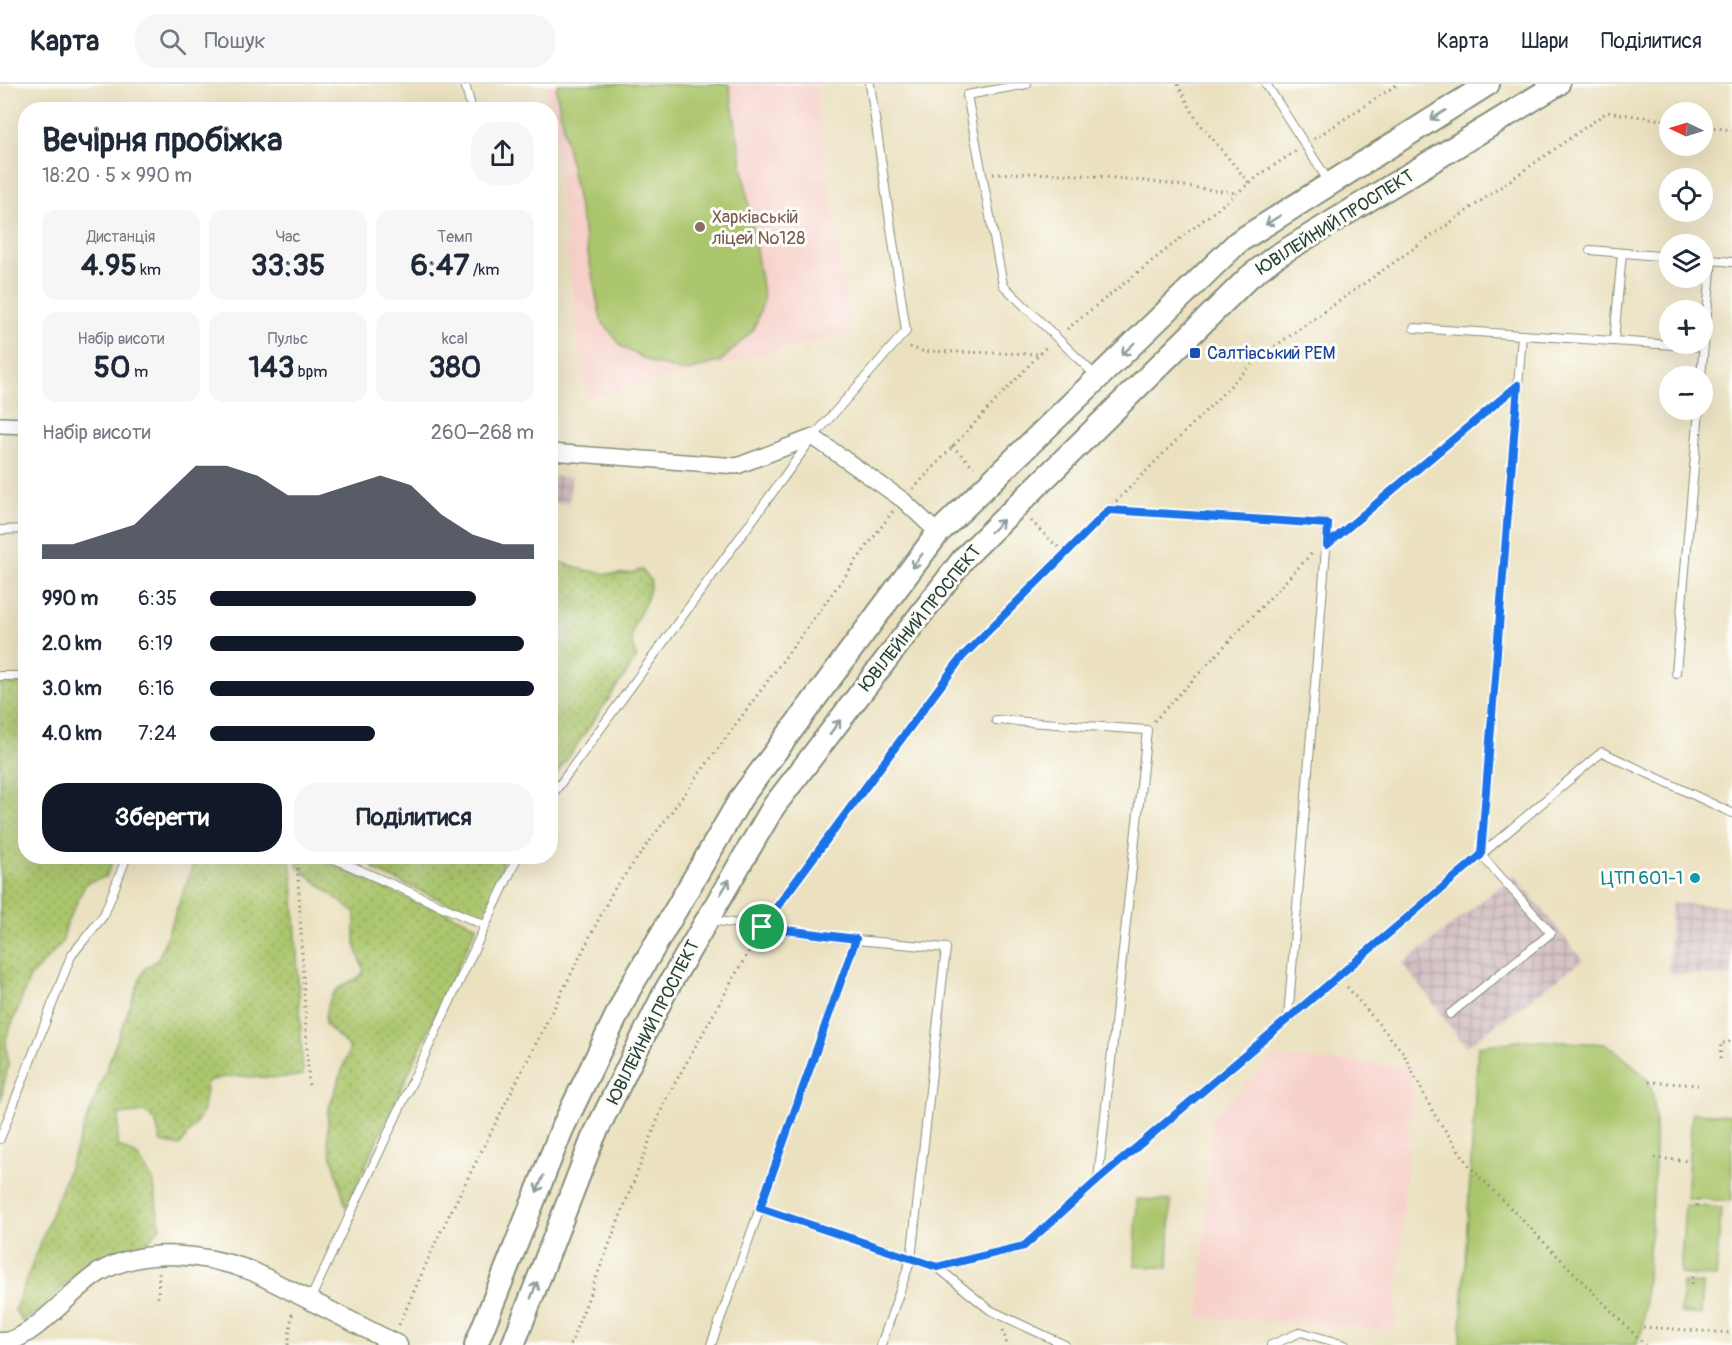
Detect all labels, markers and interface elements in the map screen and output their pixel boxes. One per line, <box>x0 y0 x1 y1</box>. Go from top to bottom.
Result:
search box <box>135 14 555 68</box>
text: Карта <box>30 24 99 59</box>
icon: search <box>156 25 189 58</box>
text: Пошук <box>204 27 266 55</box>
text: Карта <box>1437 28 1489 55</box>
text: Шари <box>1522 28 1568 55</box>
text: Поділитися <box>1601 28 1702 55</box>
north arrow <box>1659 102 1713 156</box>
map controls <box>1659 102 1713 420</box>
one-way arrow <box>1430 110 1447 122</box>
text: Вечірня пробіжка <box>42 120 283 161</box>
button: share <box>471 122 534 185</box>
text: 18:20 · 5 × 990 m <box>42 163 192 188</box>
street label: ЮВІЛЕЙНИЙ ПРОСПЕКТ <box>1252 165 1418 280</box>
button: locate <box>1659 168 1713 222</box>
place label: Харківській ліцей №128 <box>712 206 805 250</box>
one-way arrow <box>1265 214 1282 226</box>
marker: Харківській ліцей №128 <box>693 220 707 234</box>
text: Дистанція <box>87 227 155 247</box>
text: Час <box>275 227 301 247</box>
text: Темп <box>437 227 473 247</box>
button: layers <box>1659 234 1713 288</box>
text: 4.95 <box>81 247 137 284</box>
text: 33:35 <box>251 247 325 284</box>
text: 6:47 <box>411 247 469 284</box>
text: km <box>137 260 161 280</box>
text: /km <box>469 260 499 280</box>
button: + <box>1659 300 1713 354</box>
text: Набір висоти <box>78 329 165 349</box>
text: Пульс <box>268 329 308 349</box>
text: kcal <box>442 329 468 349</box>
one-way arrow <box>1121 341 1136 356</box>
place label: Салтівський РЕМ <box>1207 342 1336 365</box>
marker: Салтівський РЕМ <box>1188 346 1202 360</box>
text: 50 <box>94 349 131 386</box>
text: 143 <box>249 349 294 386</box>
text: 380 <box>429 349 481 386</box>
text: m <box>131 362 148 382</box>
text: bpm <box>294 362 327 382</box>
button: − <box>1659 366 1713 420</box>
text: Набір висоти <box>42 420 151 445</box>
text: 260–268 m <box>431 420 534 445</box>
one-way arrow <box>989 519 1004 533</box>
street label: ЮВІЛЕЙНИЙ ПРОСПЕКТ <box>854 541 986 696</box>
one-way arrow <box>910 553 923 569</box>
text: 990 m <box>42 586 98 611</box>
text: 6:35 <box>138 586 177 611</box>
text: 2.0 km <box>42 631 102 656</box>
text: 6:19 <box>138 631 173 656</box>
text: 3.0 km <box>42 676 102 701</box>
text: 6:16 <box>138 676 174 701</box>
one-way arrow <box>829 719 841 735</box>
text: 4.0 km <box>42 721 102 746</box>
text: 7:24 <box>138 721 177 746</box>
button: Зберегти <box>42 783 282 852</box>
button: Поділитися <box>294 783 534 852</box>
place label: ЦТП 601-1 <box>1601 867 1683 890</box>
marker: ЦТП 601-1 <box>1688 871 1702 885</box>
one-way arrow <box>720 879 732 896</box>
pin <box>736 901 787 952</box>
icon: arrive <box>745 910 778 943</box>
street label: ЮВІЛЕЙНИЙ ПРОСПЕКТ <box>602 936 705 1108</box>
one-way arrow <box>534 1174 545 1192</box>
one-way arrow <box>529 1282 540 1300</box>

